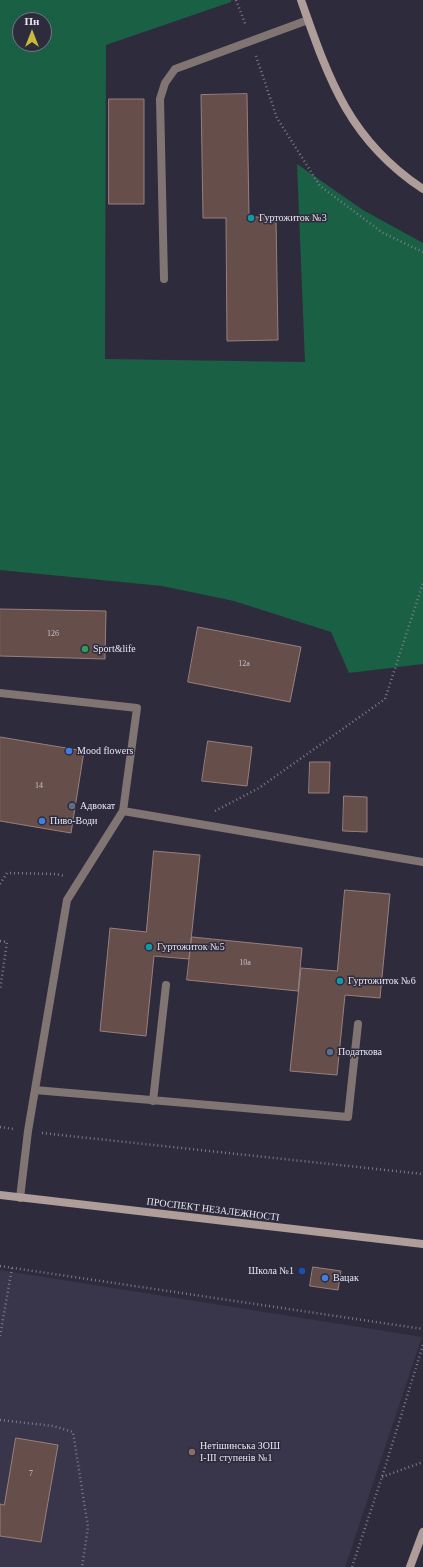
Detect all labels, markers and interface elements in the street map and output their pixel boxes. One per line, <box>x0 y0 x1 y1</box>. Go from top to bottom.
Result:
north arrow <box>12 12 52 52</box>
text: Пн <box>25 15 39 27</box>
place label: Гуртожиток №3 <box>259 212 327 224</box>
marker: Гуртожиток №3 <box>246 213 256 223</box>
house number: 12б <box>47 629 59 639</box>
place label: Sport&life <box>93 643 136 655</box>
marker: Sport&life <box>80 644 90 654</box>
house number: 12а <box>238 659 250 669</box>
place label: Mood flowers <box>77 745 133 757</box>
marker: Mood flowers <box>64 746 74 756</box>
house number: 14 <box>35 781 43 791</box>
place label: Адвокат <box>80 800 115 812</box>
marker: Адвокат <box>67 801 77 811</box>
place label: Пиво-Води <box>50 815 97 827</box>
marker: Пиво-Води <box>37 816 47 826</box>
place label: Гуртожиток №5 <box>157 941 225 953</box>
marker: Гуртожиток №5 <box>144 942 154 952</box>
house number: 10а <box>239 958 251 968</box>
place label: Гуртожиток №6 <box>348 975 416 987</box>
marker: Гуртожиток №6 <box>335 976 345 986</box>
place label: Податкова <box>338 1046 382 1058</box>
marker: Податкова <box>325 1047 335 1057</box>
street label: ПРОСПЕКТ НЕЗАЛЕЖНОСТІ <box>146 1196 280 1224</box>
place label: Школа №1 <box>248 1265 294 1277</box>
marker: Школа №1 <box>297 1266 307 1276</box>
place label: Вацак <box>333 1272 359 1284</box>
marker: Вацак <box>320 1273 330 1283</box>
place label: Нетішинська ЗОШ І-ІІІ ступенів №1 <box>200 1440 280 1464</box>
marker: Нетішинська ЗОШ І-ІІІ ступенів №1 <box>187 1447 197 1457</box>
house number: 7 <box>29 1469 33 1479</box>

